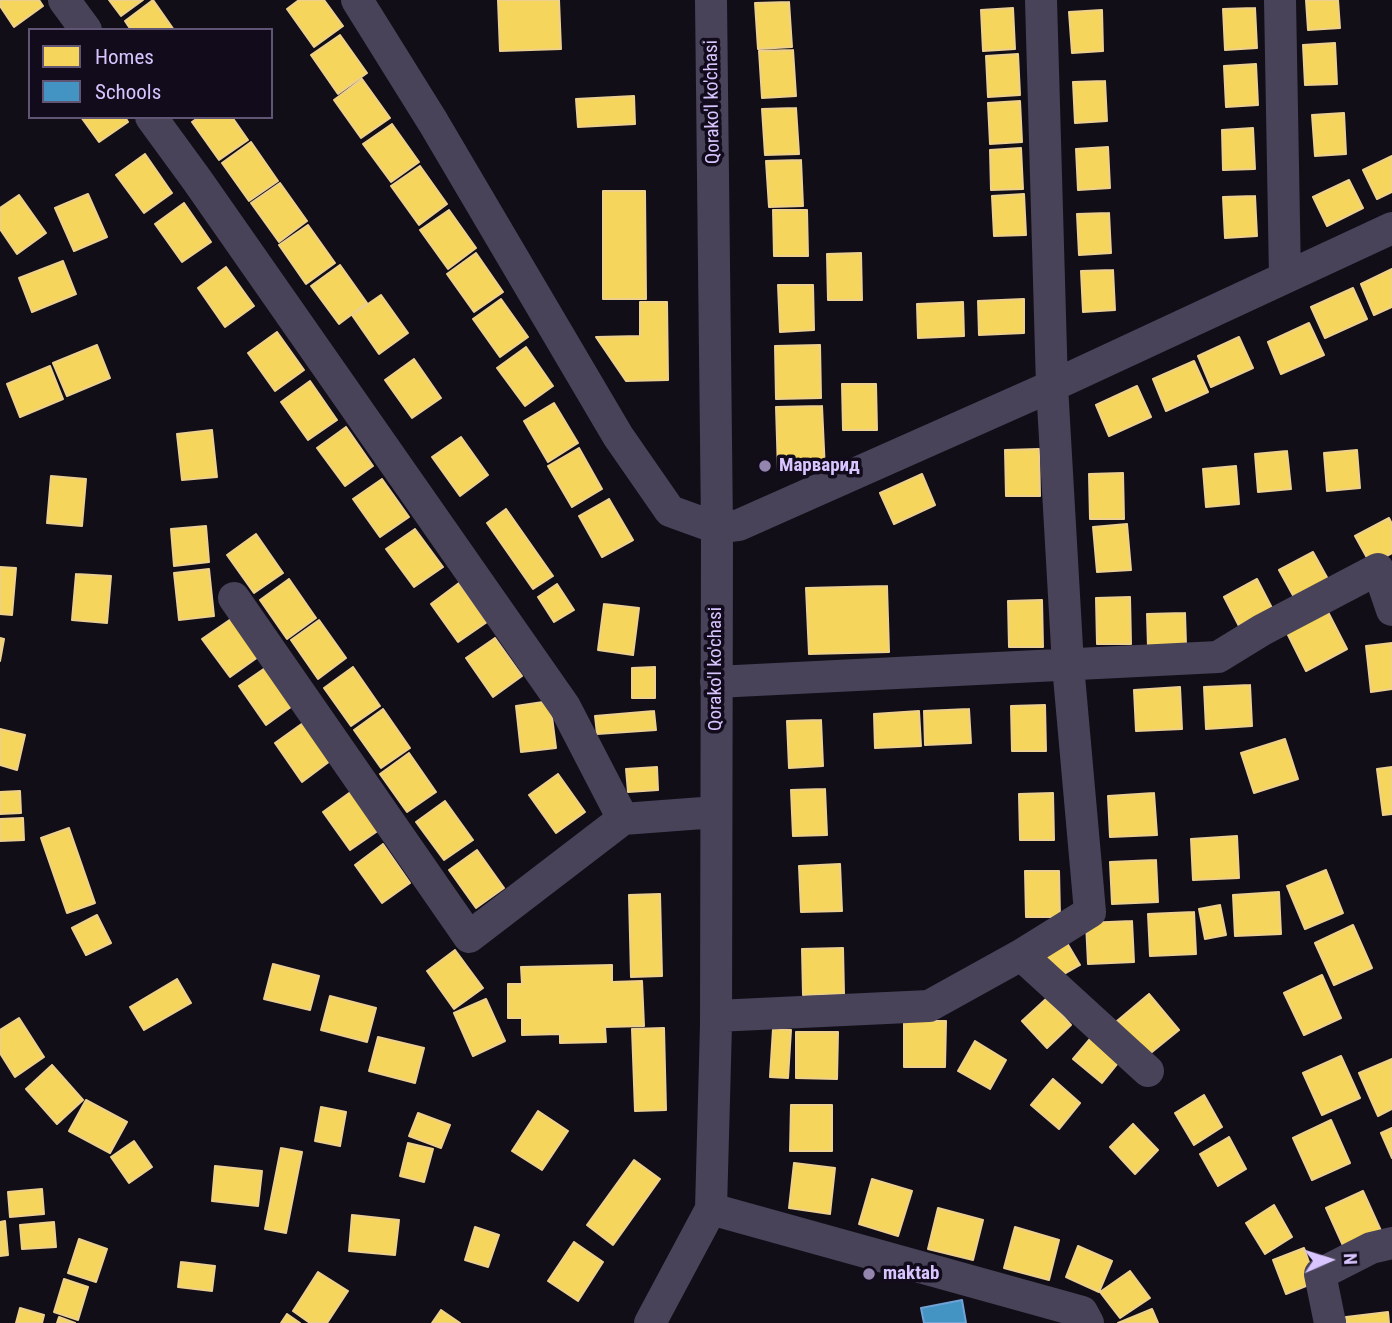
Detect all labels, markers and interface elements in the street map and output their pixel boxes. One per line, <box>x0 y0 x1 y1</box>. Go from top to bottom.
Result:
legend <box>28 28 273 119</box>
street label: Qorako'l ko'chasi <box>701 40 725 164</box>
text: Homes <box>95 45 154 69</box>
text: Schools <box>95 80 161 104</box>
place label: Марварид <box>779 455 860 477</box>
marker: Марварид <box>757 458 773 474</box>
street label: Qorako'l ko'chasi <box>705 607 727 731</box>
north arrow <box>1294 1225 1364 1295</box>
text: N <box>1339 1252 1362 1265</box>
place label: maktab <box>883 1263 939 1285</box>
marker: maktab <box>861 1266 877 1282</box>

